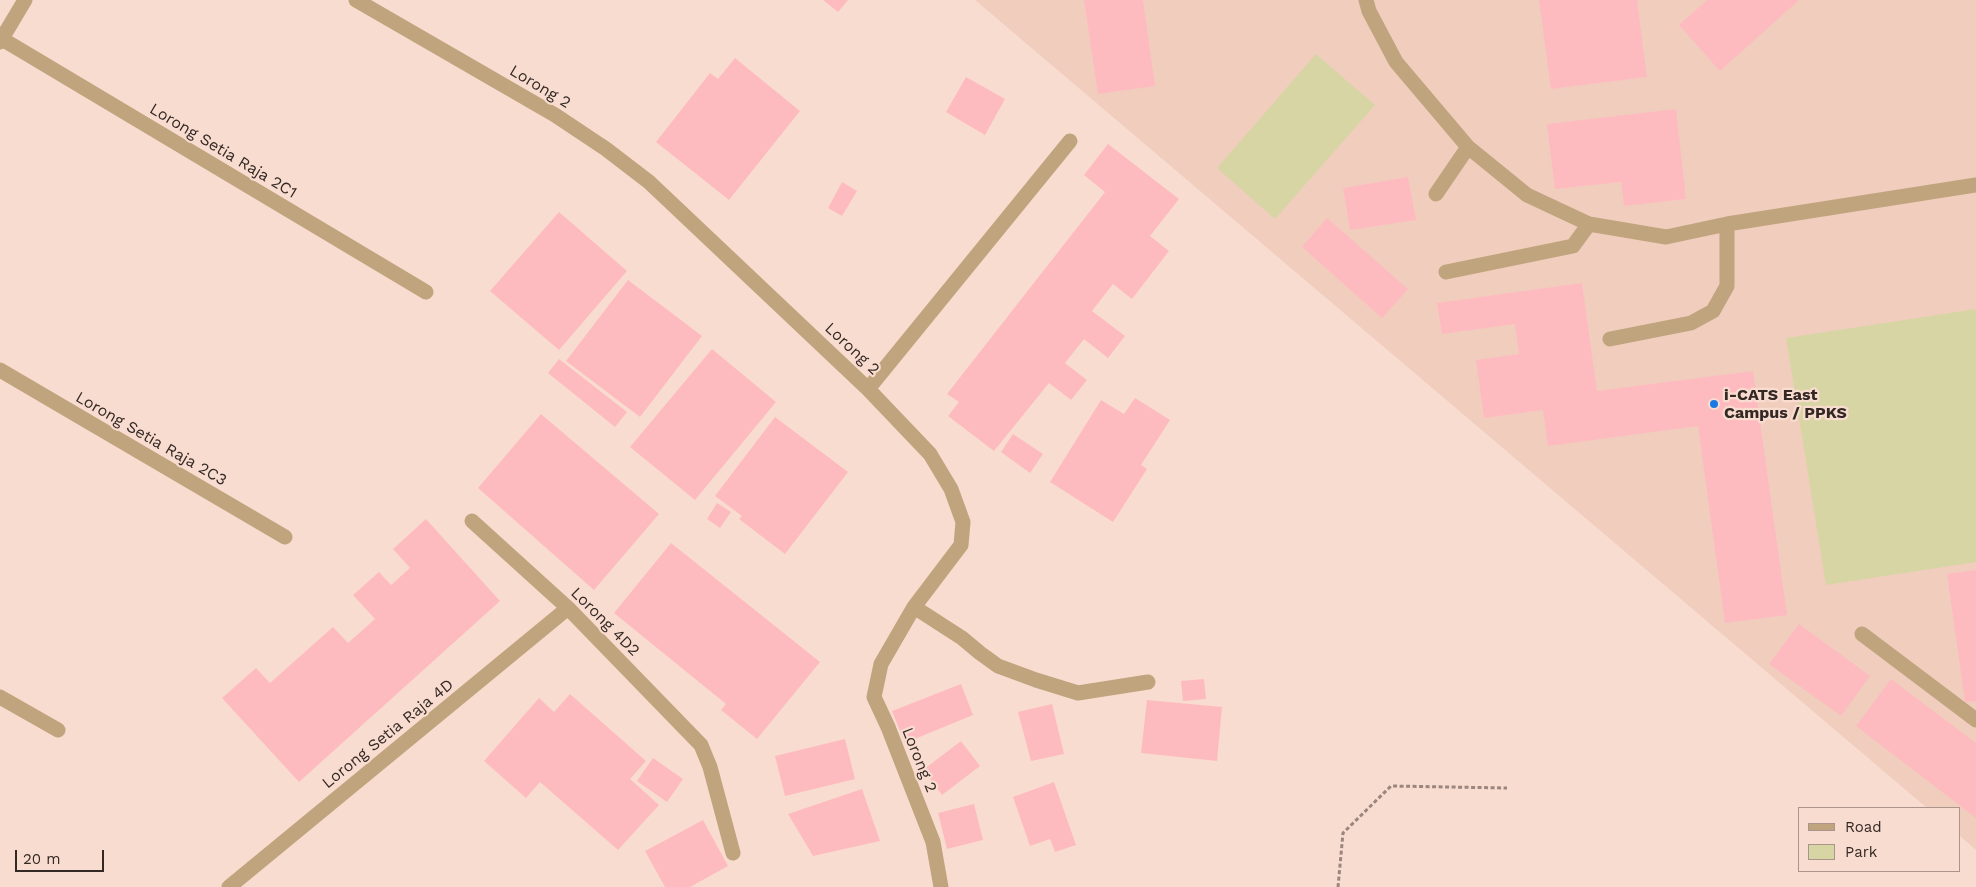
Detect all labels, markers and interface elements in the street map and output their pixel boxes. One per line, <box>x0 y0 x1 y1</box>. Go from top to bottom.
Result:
street label: Lorong 2 <box>506 61 574 113</box>
street label: Lorong Setia Raja 2C1 <box>146 99 300 203</box>
street label: Lorong 2 <box>821 319 883 379</box>
place label: i-CATS East Campus / PPKS <box>1724 385 1847 423</box>
street label: Lorong Setia Raja 2C3 <box>72 388 230 490</box>
marker: i-CATS East Campus / PPKS <box>1708 398 1720 410</box>
street label: Lorong 4D2 <box>567 584 643 660</box>
street label: Lorong Setia Raja 4D <box>319 675 457 793</box>
street label: Lorong 2 <box>897 725 941 795</box>
legend <box>1798 807 1961 872</box>
text: Road <box>1845 818 1882 836</box>
scale bar <box>18 840 106 872</box>
text: Park <box>1845 843 1877 861</box>
text: 20 m <box>23 850 61 868</box>

